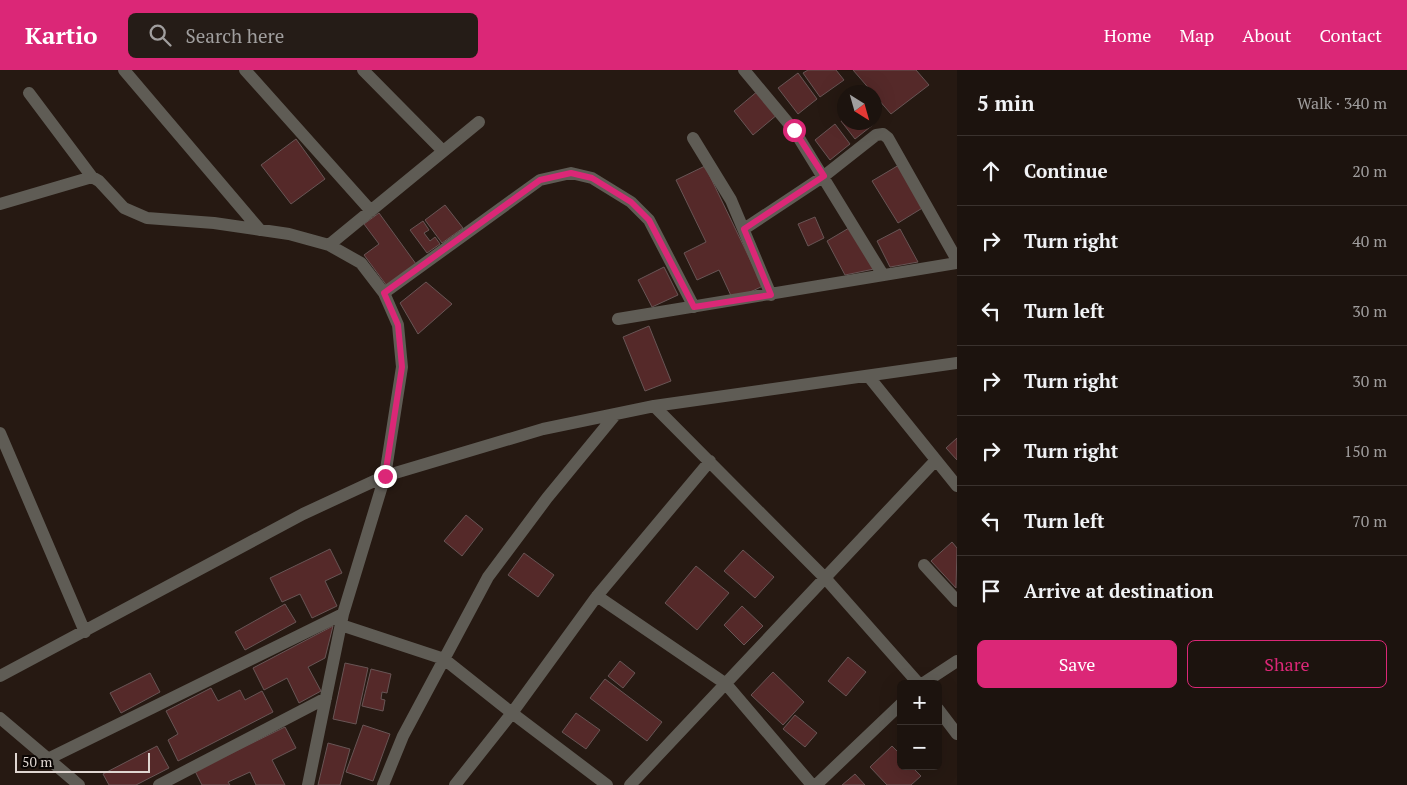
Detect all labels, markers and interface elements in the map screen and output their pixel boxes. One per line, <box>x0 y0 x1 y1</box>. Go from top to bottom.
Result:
search box <box>128 13 478 58</box>
text: Kartio <box>25 19 98 51</box>
icon: search <box>146 21 174 49</box>
text: Search here <box>186 23 284 48</box>
text: Home <box>1104 23 1151 47</box>
text: Map <box>1179 23 1214 47</box>
text: About <box>1242 23 1291 47</box>
text: Contact <box>1319 23 1382 47</box>
north arrow <box>837 85 882 130</box>
text: 5 min <box>977 89 1034 117</box>
text: Walk · 340 m <box>1297 92 1387 114</box>
route start <box>783 119 806 142</box>
icon: ahead <box>977 157 1005 185</box>
text: Continue <box>1024 158 1108 183</box>
text: 20 m <box>1352 160 1387 182</box>
icon: right <box>977 227 1005 255</box>
text: Turn right <box>1024 228 1118 253</box>
text: 40 m <box>1352 230 1387 252</box>
icon: left <box>977 297 1005 325</box>
text: Turn left <box>1024 298 1105 323</box>
text: 30 m <box>1352 300 1387 322</box>
icon: right <box>977 367 1005 395</box>
text: Turn right <box>1024 368 1118 393</box>
text: 30 m <box>1352 370 1387 392</box>
icon: right <box>977 437 1005 465</box>
text: Turn right <box>1024 438 1118 463</box>
text: 150 m <box>1344 440 1387 462</box>
route end <box>374 465 397 488</box>
icon: left <box>977 507 1005 535</box>
text: Turn left <box>1024 508 1105 533</box>
text: 70 m <box>1352 510 1387 532</box>
icon: arrive <box>977 577 1005 605</box>
text: Arrive at destination <box>1024 578 1213 603</box>
button: Save <box>977 640 1177 688</box>
button: Share <box>1187 640 1387 688</box>
map controls <box>897 680 942 770</box>
button: + <box>897 680 942 725</box>
button: − <box>897 725 942 770</box>
scale bar <box>15 750 150 773</box>
text: 50 m <box>22 752 52 771</box>

